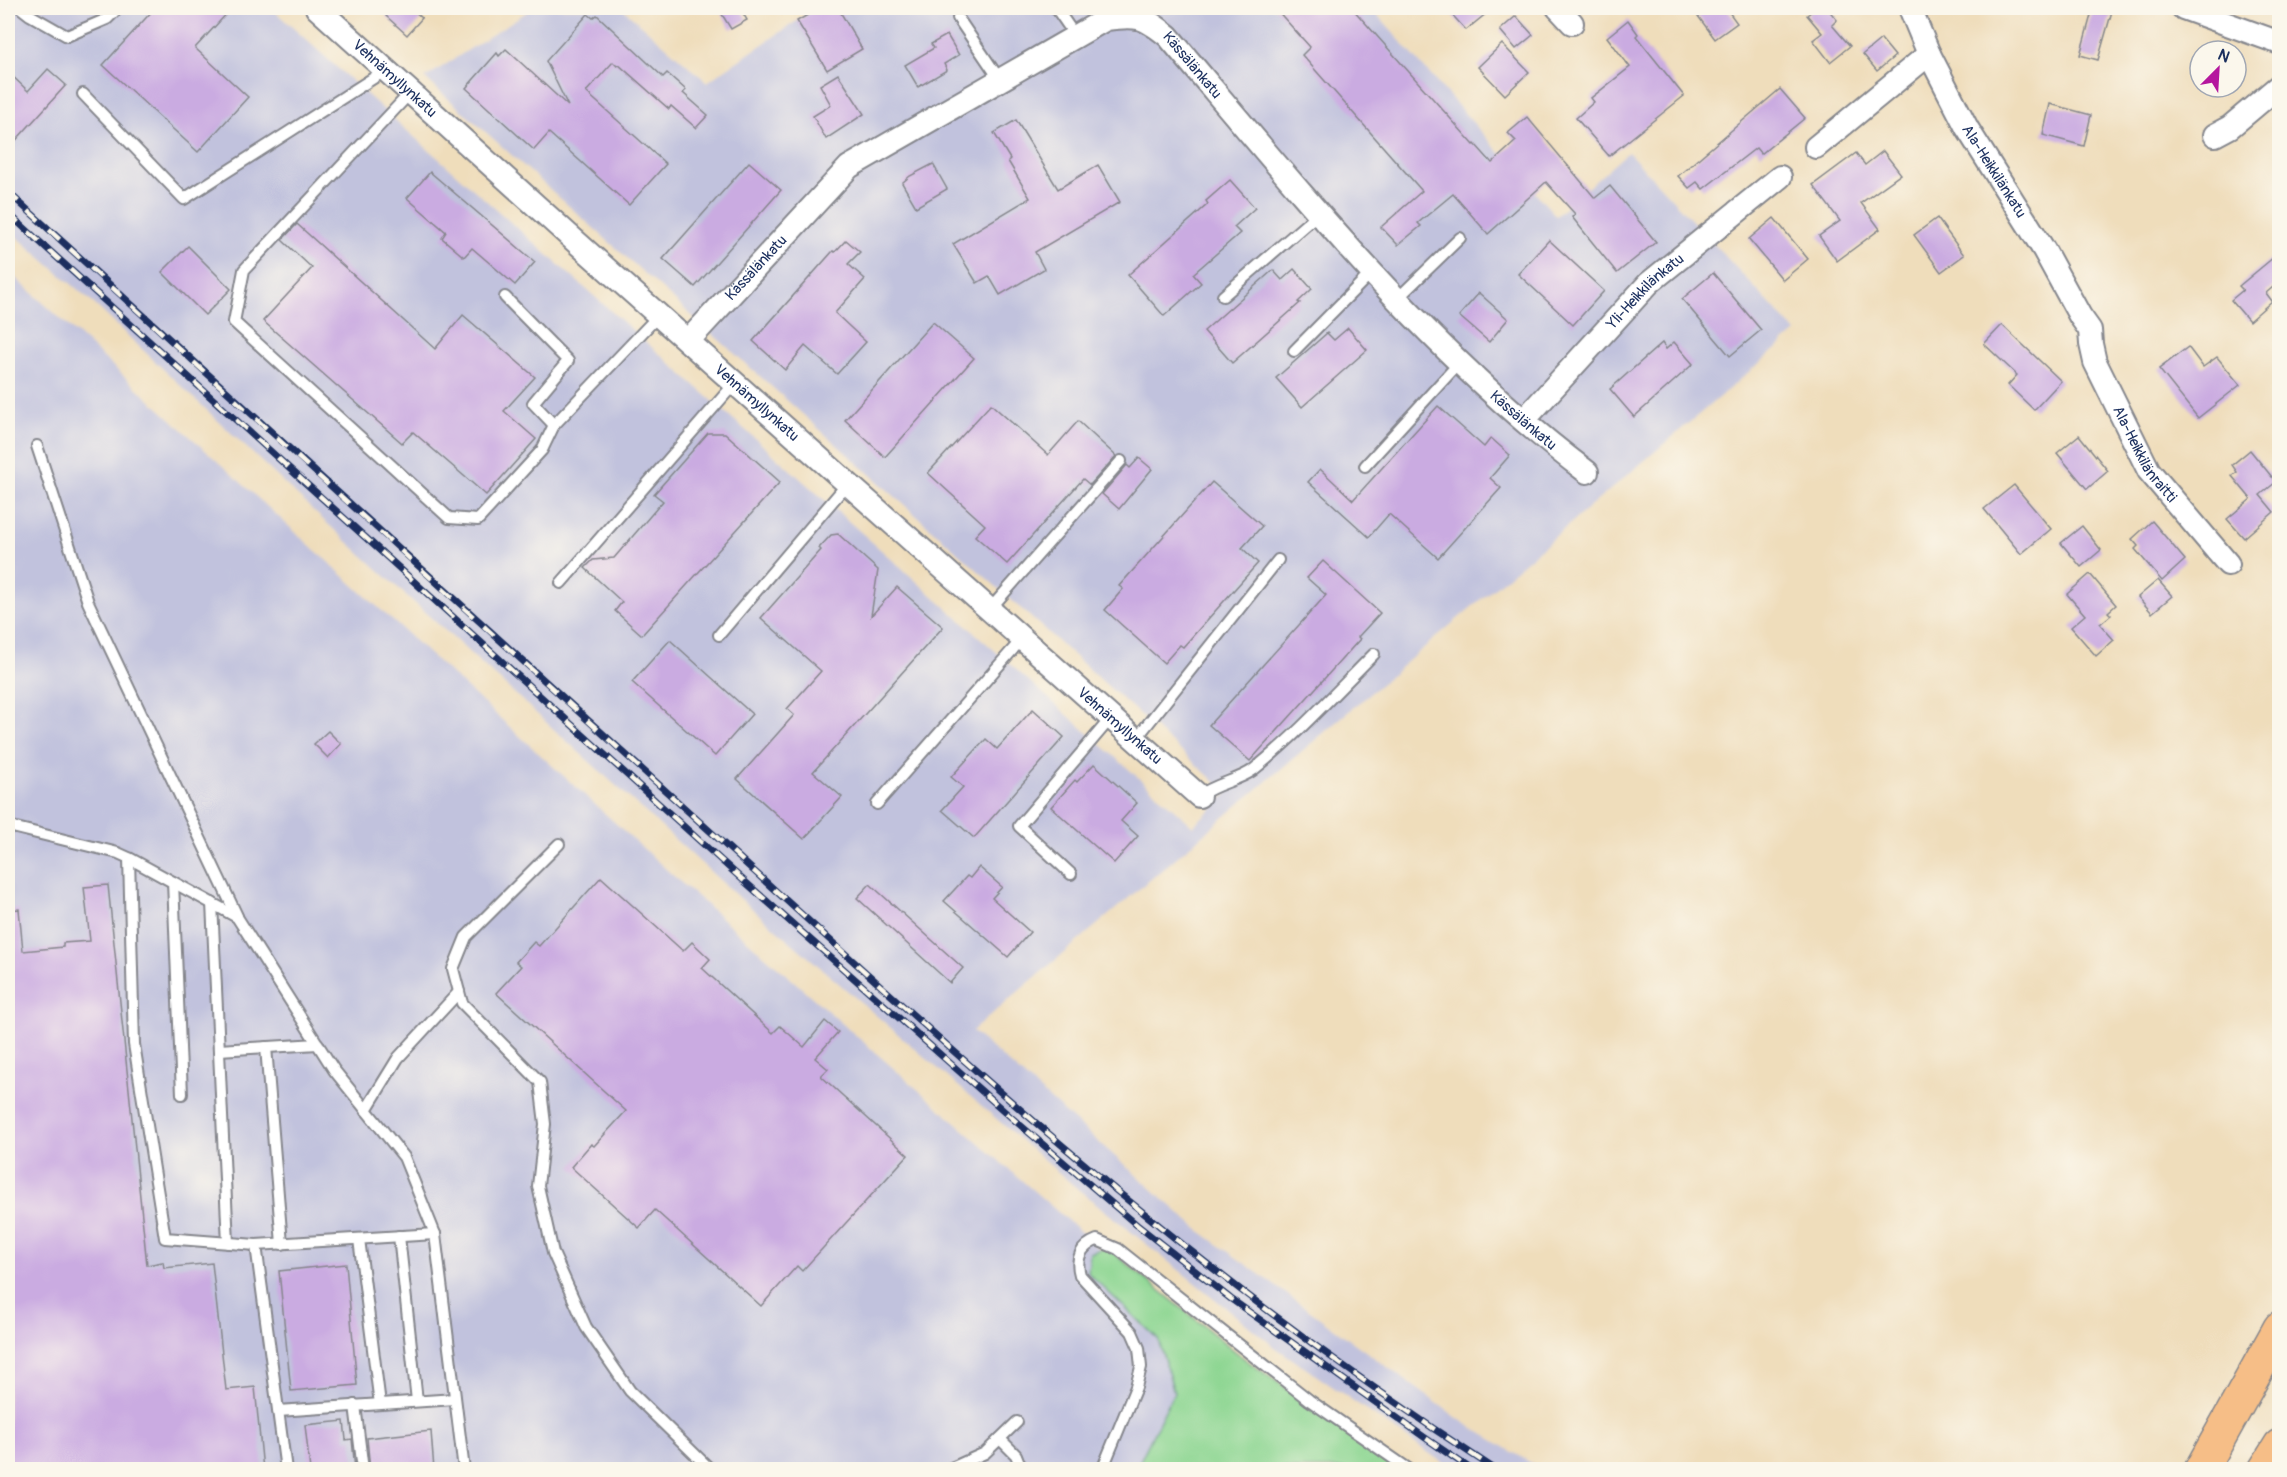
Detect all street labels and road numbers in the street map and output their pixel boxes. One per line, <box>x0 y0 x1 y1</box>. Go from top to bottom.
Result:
street label: Kässälänkatu <box>1158 28 1226 103</box>
street label: Vehnämyllynkatu <box>348 36 441 122</box>
street label: Ala-Heikkilänkatu <box>1957 121 2030 222</box>
street label: Kässälänkatu <box>721 231 791 305</box>
street label: Yli-Heikkilänkatu <box>1602 250 1688 334</box>
street label: Vehnämyllynkatu <box>710 360 803 446</box>
street label: Kässälänkatu <box>1486 387 1560 455</box>
street label: Ala-Heikkilänraitti <box>2108 403 2181 507</box>
street label: Vehnämyllynkatu <box>1073 683 1166 769</box>

